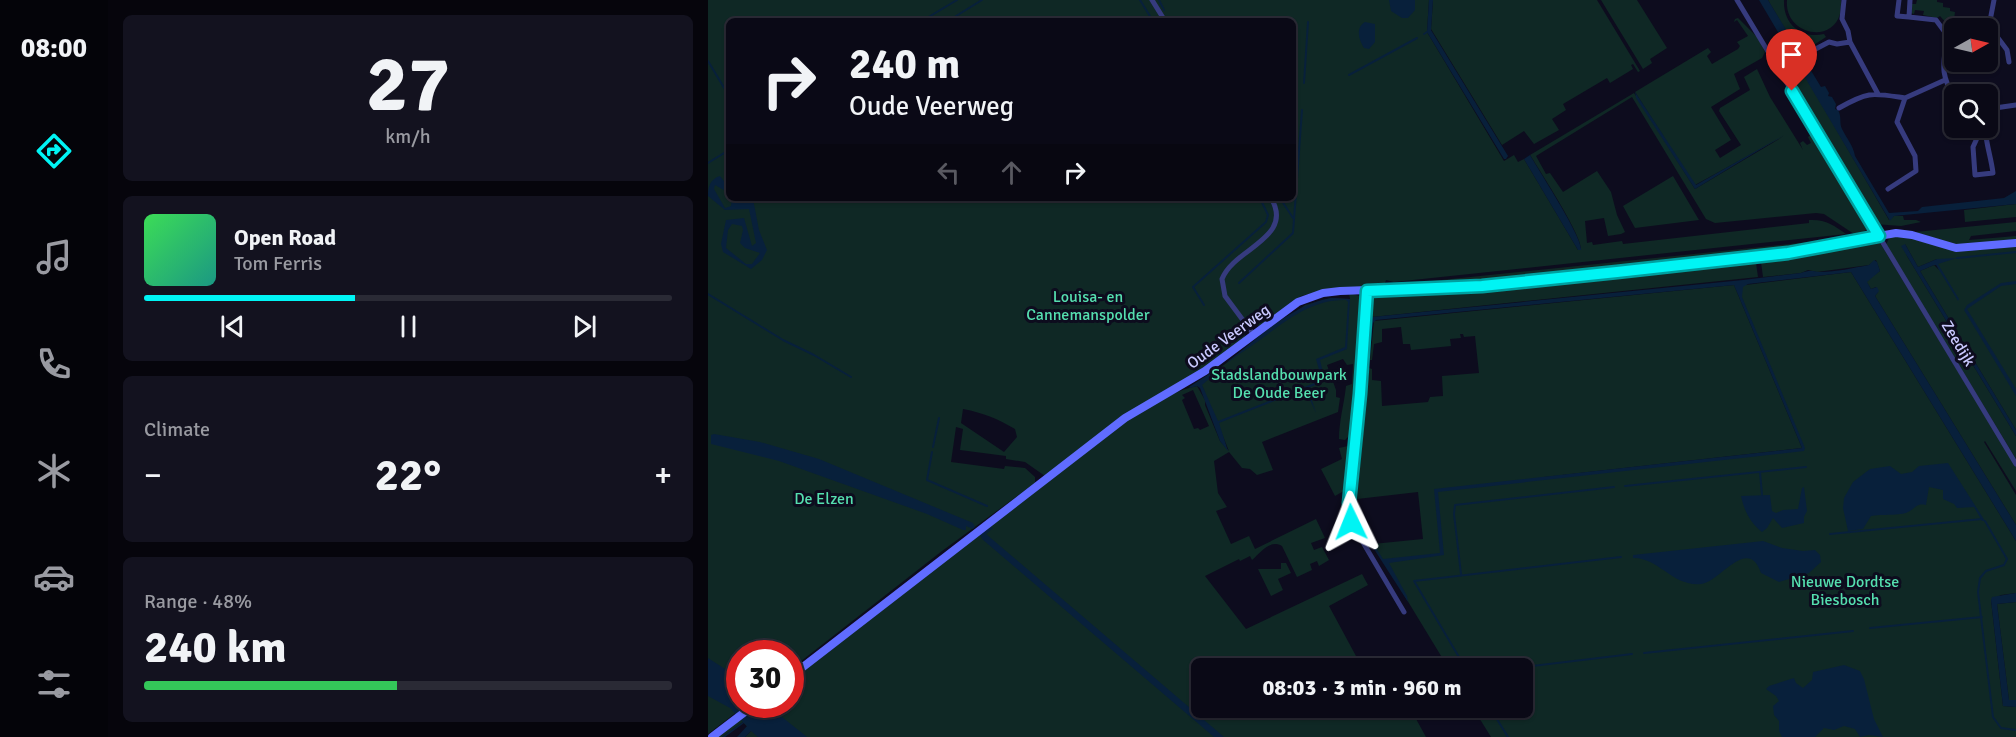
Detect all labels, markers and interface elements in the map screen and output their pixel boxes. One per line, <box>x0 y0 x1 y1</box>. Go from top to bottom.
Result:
north arrow <box>1944 18 1998 72</box>
map controls <box>1944 18 1998 138</box>
pin <box>1766 29 1817 91</box>
text: 08:00 <box>21 32 87 65</box>
text: 27 <box>366 37 450 133</box>
icon: arrive <box>1775 38 1808 71</box>
text: 240 m <box>849 39 960 90</box>
icon: right <box>750 42 828 120</box>
button: search <box>1944 84 1998 138</box>
text: Oude Veerweg <box>849 90 1014 123</box>
text: km/h <box>385 124 431 149</box>
icon: directions <box>33 130 75 172</box>
icon: left <box>932 156 965 189</box>
icon: ahead <box>995 156 1028 189</box>
icon: right <box>1058 156 1091 189</box>
text: Open Road <box>234 224 336 251</box>
icon: music <box>33 236 75 278</box>
text: Tom Ferris <box>234 251 322 276</box>
park label: Louisa- en Cannemanspolder <box>1026 287 1150 325</box>
street label: Oude Veerweg <box>1183 300 1274 374</box>
icon: previous <box>216 310 249 343</box>
icon: pause <box>392 310 425 343</box>
icon: next <box>568 310 601 343</box>
street label: Zeedijk <box>1937 317 1980 370</box>
icon: phone <box>33 343 75 385</box>
park label: Stadslandbouwpark De Oude Beer <box>1211 365 1347 403</box>
text: Climate <box>144 417 210 442</box>
text: 22° <box>375 448 441 503</box>
icon: climate <box>33 450 75 492</box>
text: − <box>144 455 162 496</box>
text: + <box>654 455 672 496</box>
park label: De Elzen <box>794 489 854 509</box>
position arrow <box>1319 490 1383 554</box>
icon: car <box>33 556 75 598</box>
park label: Nieuwe Dordtse Biesbosch <box>1791 572 1899 610</box>
text: Range · 48% <box>144 589 252 614</box>
text: 240 km <box>144 620 287 675</box>
speed limit sign: 30 <box>726 640 804 718</box>
icon: filters <box>33 663 75 705</box>
text: 08:03 · 3 min · 960 m <box>1262 674 1462 701</box>

